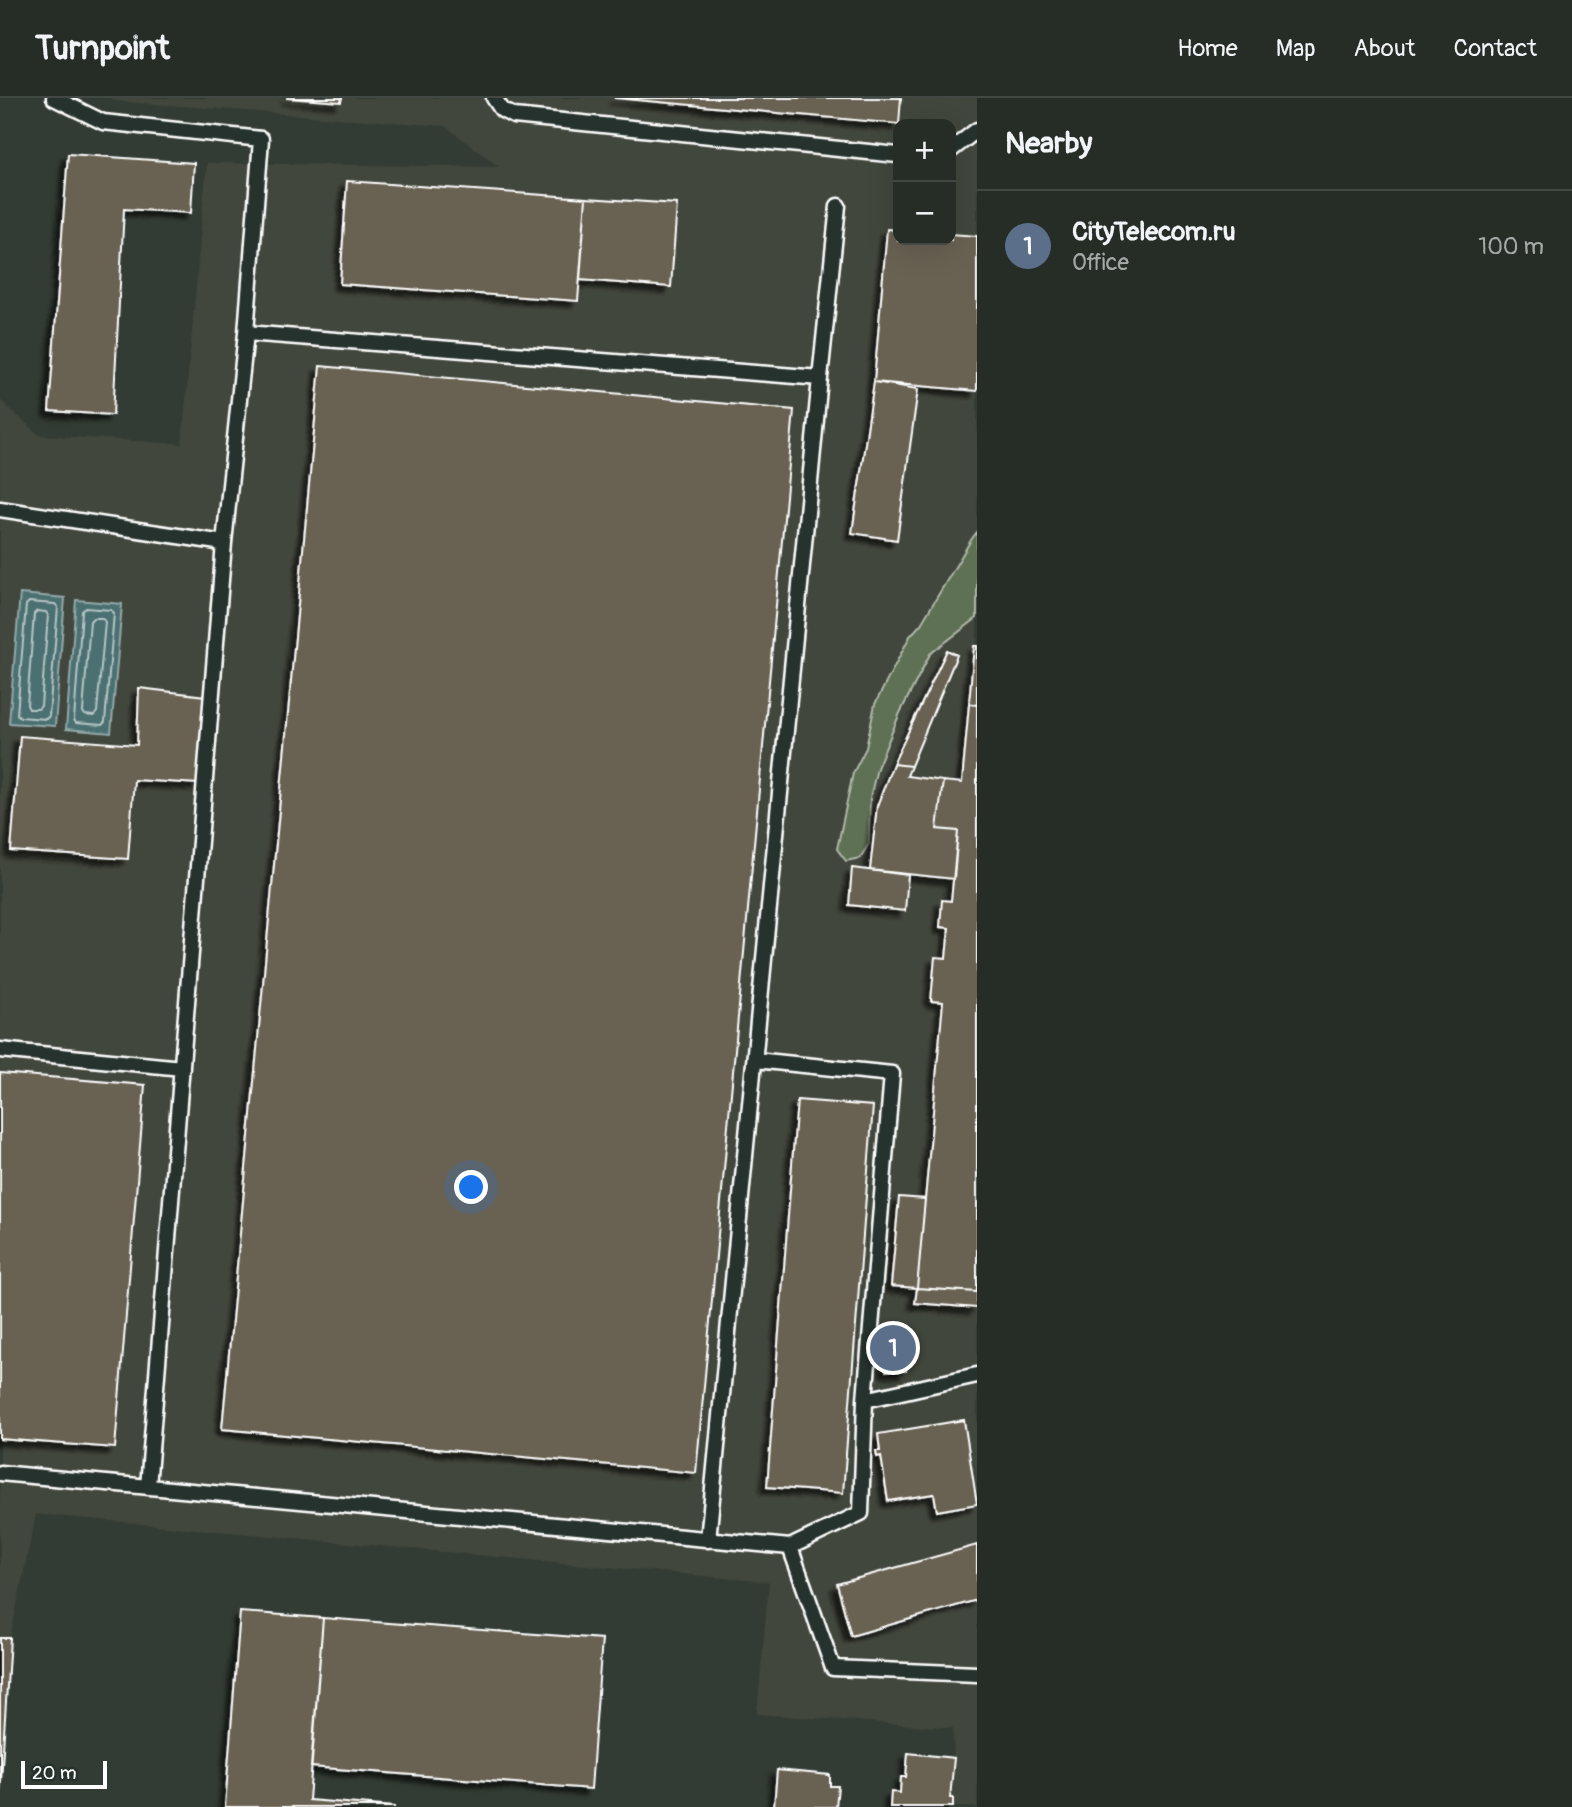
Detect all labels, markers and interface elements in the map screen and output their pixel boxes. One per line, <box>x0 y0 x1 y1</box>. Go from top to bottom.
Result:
text: Turnpoint <box>35 28 170 69</box>
text: Home <box>1177 34 1238 63</box>
text: Map <box>1276 34 1316 63</box>
text: About <box>1354 34 1416 63</box>
text: Contact <box>1454 34 1537 63</box>
map controls <box>893 119 956 245</box>
button: + <box>893 119 956 182</box>
text: Nearby <box>1005 125 1092 162</box>
button: − <box>893 182 956 245</box>
text: CityTelecom.ru <box>1072 216 1236 248</box>
text: 1 <box>1024 232 1033 261</box>
text: 100 m <box>1478 232 1544 261</box>
text: Office <box>1072 248 1129 277</box>
your location <box>454 1170 488 1204</box>
pin: 1 <box>870 1322 916 1374</box>
scale bar <box>21 1758 107 1790</box>
text: 20 m <box>32 1761 77 1785</box>

